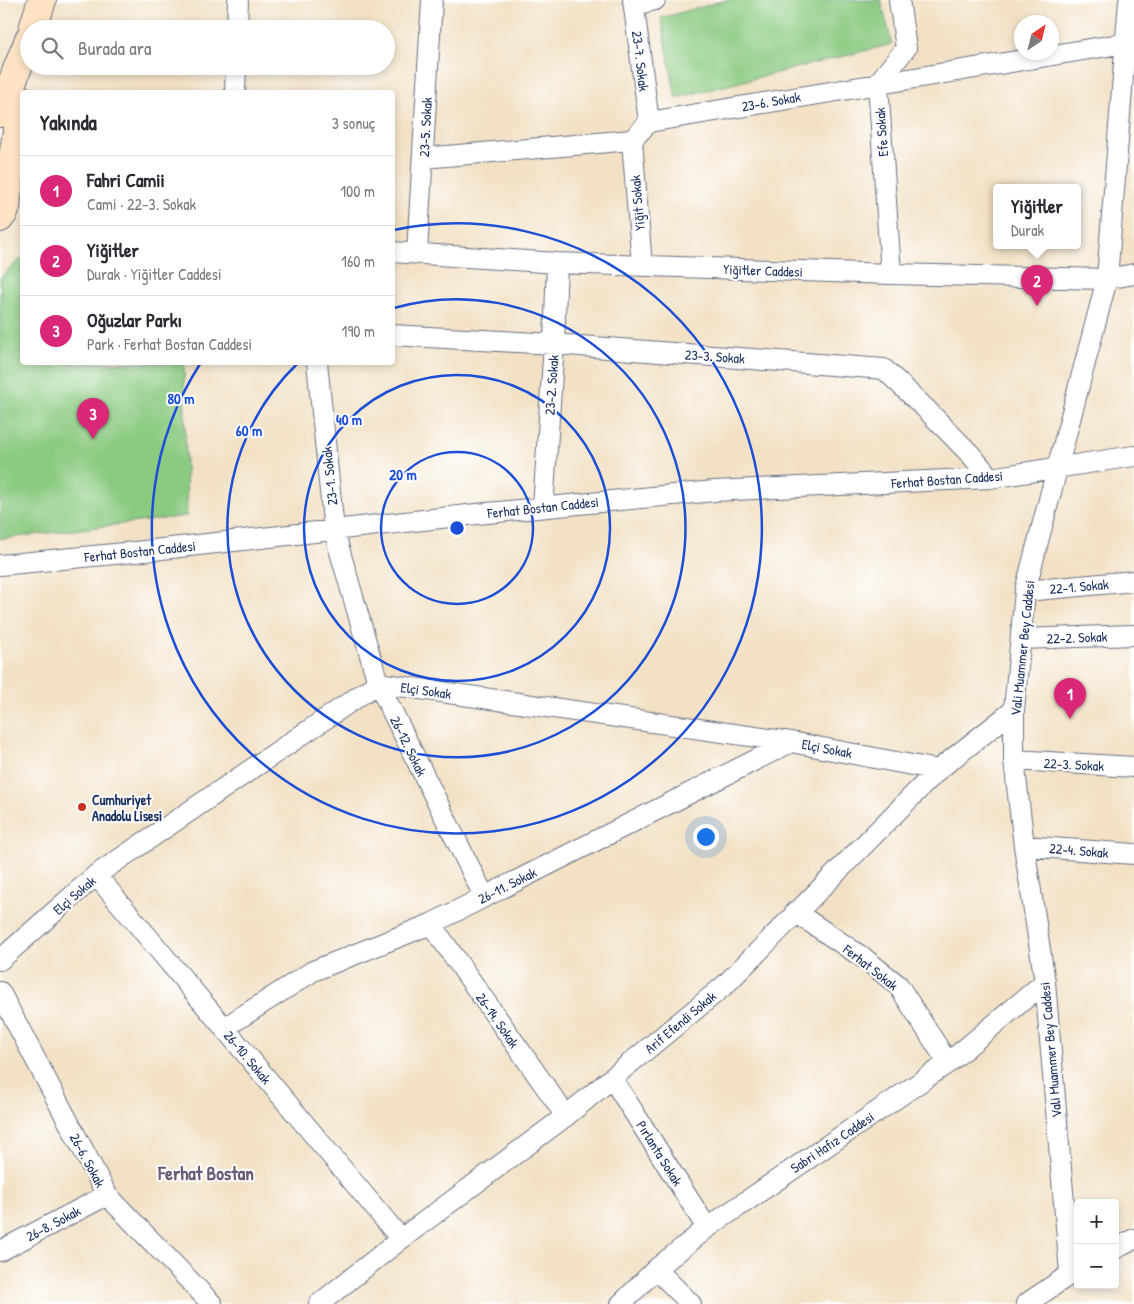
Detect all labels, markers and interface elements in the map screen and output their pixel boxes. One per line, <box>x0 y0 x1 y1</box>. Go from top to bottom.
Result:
north arrow <box>1014 15 1059 60</box>
search box <box>20 20 395 75</box>
street label: 23-7. Sokak <box>628 30 654 93</box>
icon: search <box>38 34 66 62</box>
text: Burada ara <box>78 35 151 61</box>
street label: 23-6. Sokak <box>740 86 802 116</box>
street label: 23-5. Sokak <box>414 96 436 157</box>
street label: Efe Sokak <box>870 107 892 157</box>
text: Yakında <box>40 108 97 137</box>
text: 3 sonuç <box>332 112 375 134</box>
text: Fahri Camii <box>87 167 165 193</box>
street label: Yiğit Sokak <box>625 174 650 232</box>
text: 1 <box>53 180 59 202</box>
text: 100 m <box>340 180 375 202</box>
popup <box>993 184 1081 249</box>
text: Cami · 22-3. Sokak <box>87 193 196 215</box>
text: Yiğitler <box>1011 193 1063 219</box>
text: Durak <box>1011 219 1044 241</box>
text: Yiğitler <box>87 237 139 263</box>
text: 2 <box>52 250 60 272</box>
text: 160 m <box>341 250 375 272</box>
street label: Yiğitler Caddesi <box>723 259 803 282</box>
text: Durak · Yiğitler Caddesi <box>87 263 222 285</box>
pin: 2 <box>1021 265 1053 306</box>
text: Oğuzlar Parkı <box>87 307 182 333</box>
text: 3 <box>52 320 60 342</box>
text: 190 m <box>342 320 375 342</box>
text: Park · Ferhat Bostan Caddesi <box>87 333 252 355</box>
street label: 23-3. Sokak <box>684 344 746 368</box>
street label: 23-2. Sokak <box>539 354 563 416</box>
text: 80 m <box>168 388 194 409</box>
pin: 3 <box>77 398 109 439</box>
text: 40 m <box>336 409 362 430</box>
text: 60 m <box>236 420 262 441</box>
street label: 23-1. Sokak <box>316 446 342 506</box>
text: 20 m <box>389 464 417 485</box>
street label: Ferhat Bostan Caddesi <box>890 466 1003 492</box>
street label: Ferhat Bostan Caddesi <box>485 492 600 522</box>
centre of rings <box>448 519 466 537</box>
street label: Ferhat Bostan Caddesi <box>82 536 197 566</box>
street label: 22-1. Sokak <box>1049 574 1110 598</box>
street label: Vali Muammer Bey Caddesi <box>1005 579 1040 717</box>
street label: 22-2. Sokak <box>1046 626 1108 648</box>
street label: Elçi Sokak <box>399 677 453 703</box>
pin: 1 <box>1054 678 1086 719</box>
street label: 26-12. Sokak <box>386 713 432 779</box>
street label: Elçi Sokak <box>800 734 854 762</box>
street label: 22-3. Sokak <box>1043 753 1105 775</box>
place label: Cumhuriyet Anadolu Lisesi <box>92 790 162 825</box>
marker: Cumhuriyet Anadolu Lisesi <box>76 801 88 813</box>
your location <box>693 824 719 850</box>
street label: 22-4. Sokak <box>1049 838 1110 862</box>
street label: 26-11. Sokak <box>474 862 540 908</box>
street label: Elçi Sokak <box>49 871 100 919</box>
street label: Ferhat Sokak <box>839 939 903 995</box>
street label: Vali Muammer Bey Caddesi <box>1035 981 1066 1119</box>
street label: Arif Efendi Sokak <box>640 986 720 1057</box>
street label: 26-14. Sokak <box>472 989 524 1052</box>
street label: 26-10. Sokak <box>220 1026 276 1088</box>
street label: Sabri Hafız Caddesi <box>786 1107 878 1177</box>
street label: Pırlanta Sokak <box>632 1117 688 1189</box>
street label: 26-6. Sokak <box>66 1130 110 1191</box>
district label: Ferhat Bostan <box>157 1160 254 1186</box>
map controls <box>1074 1199 1119 1289</box>
button: + <box>1074 1199 1119 1244</box>
street label: 26-8. Sokak <box>22 1201 84 1245</box>
button: − <box>1074 1244 1119 1289</box>

